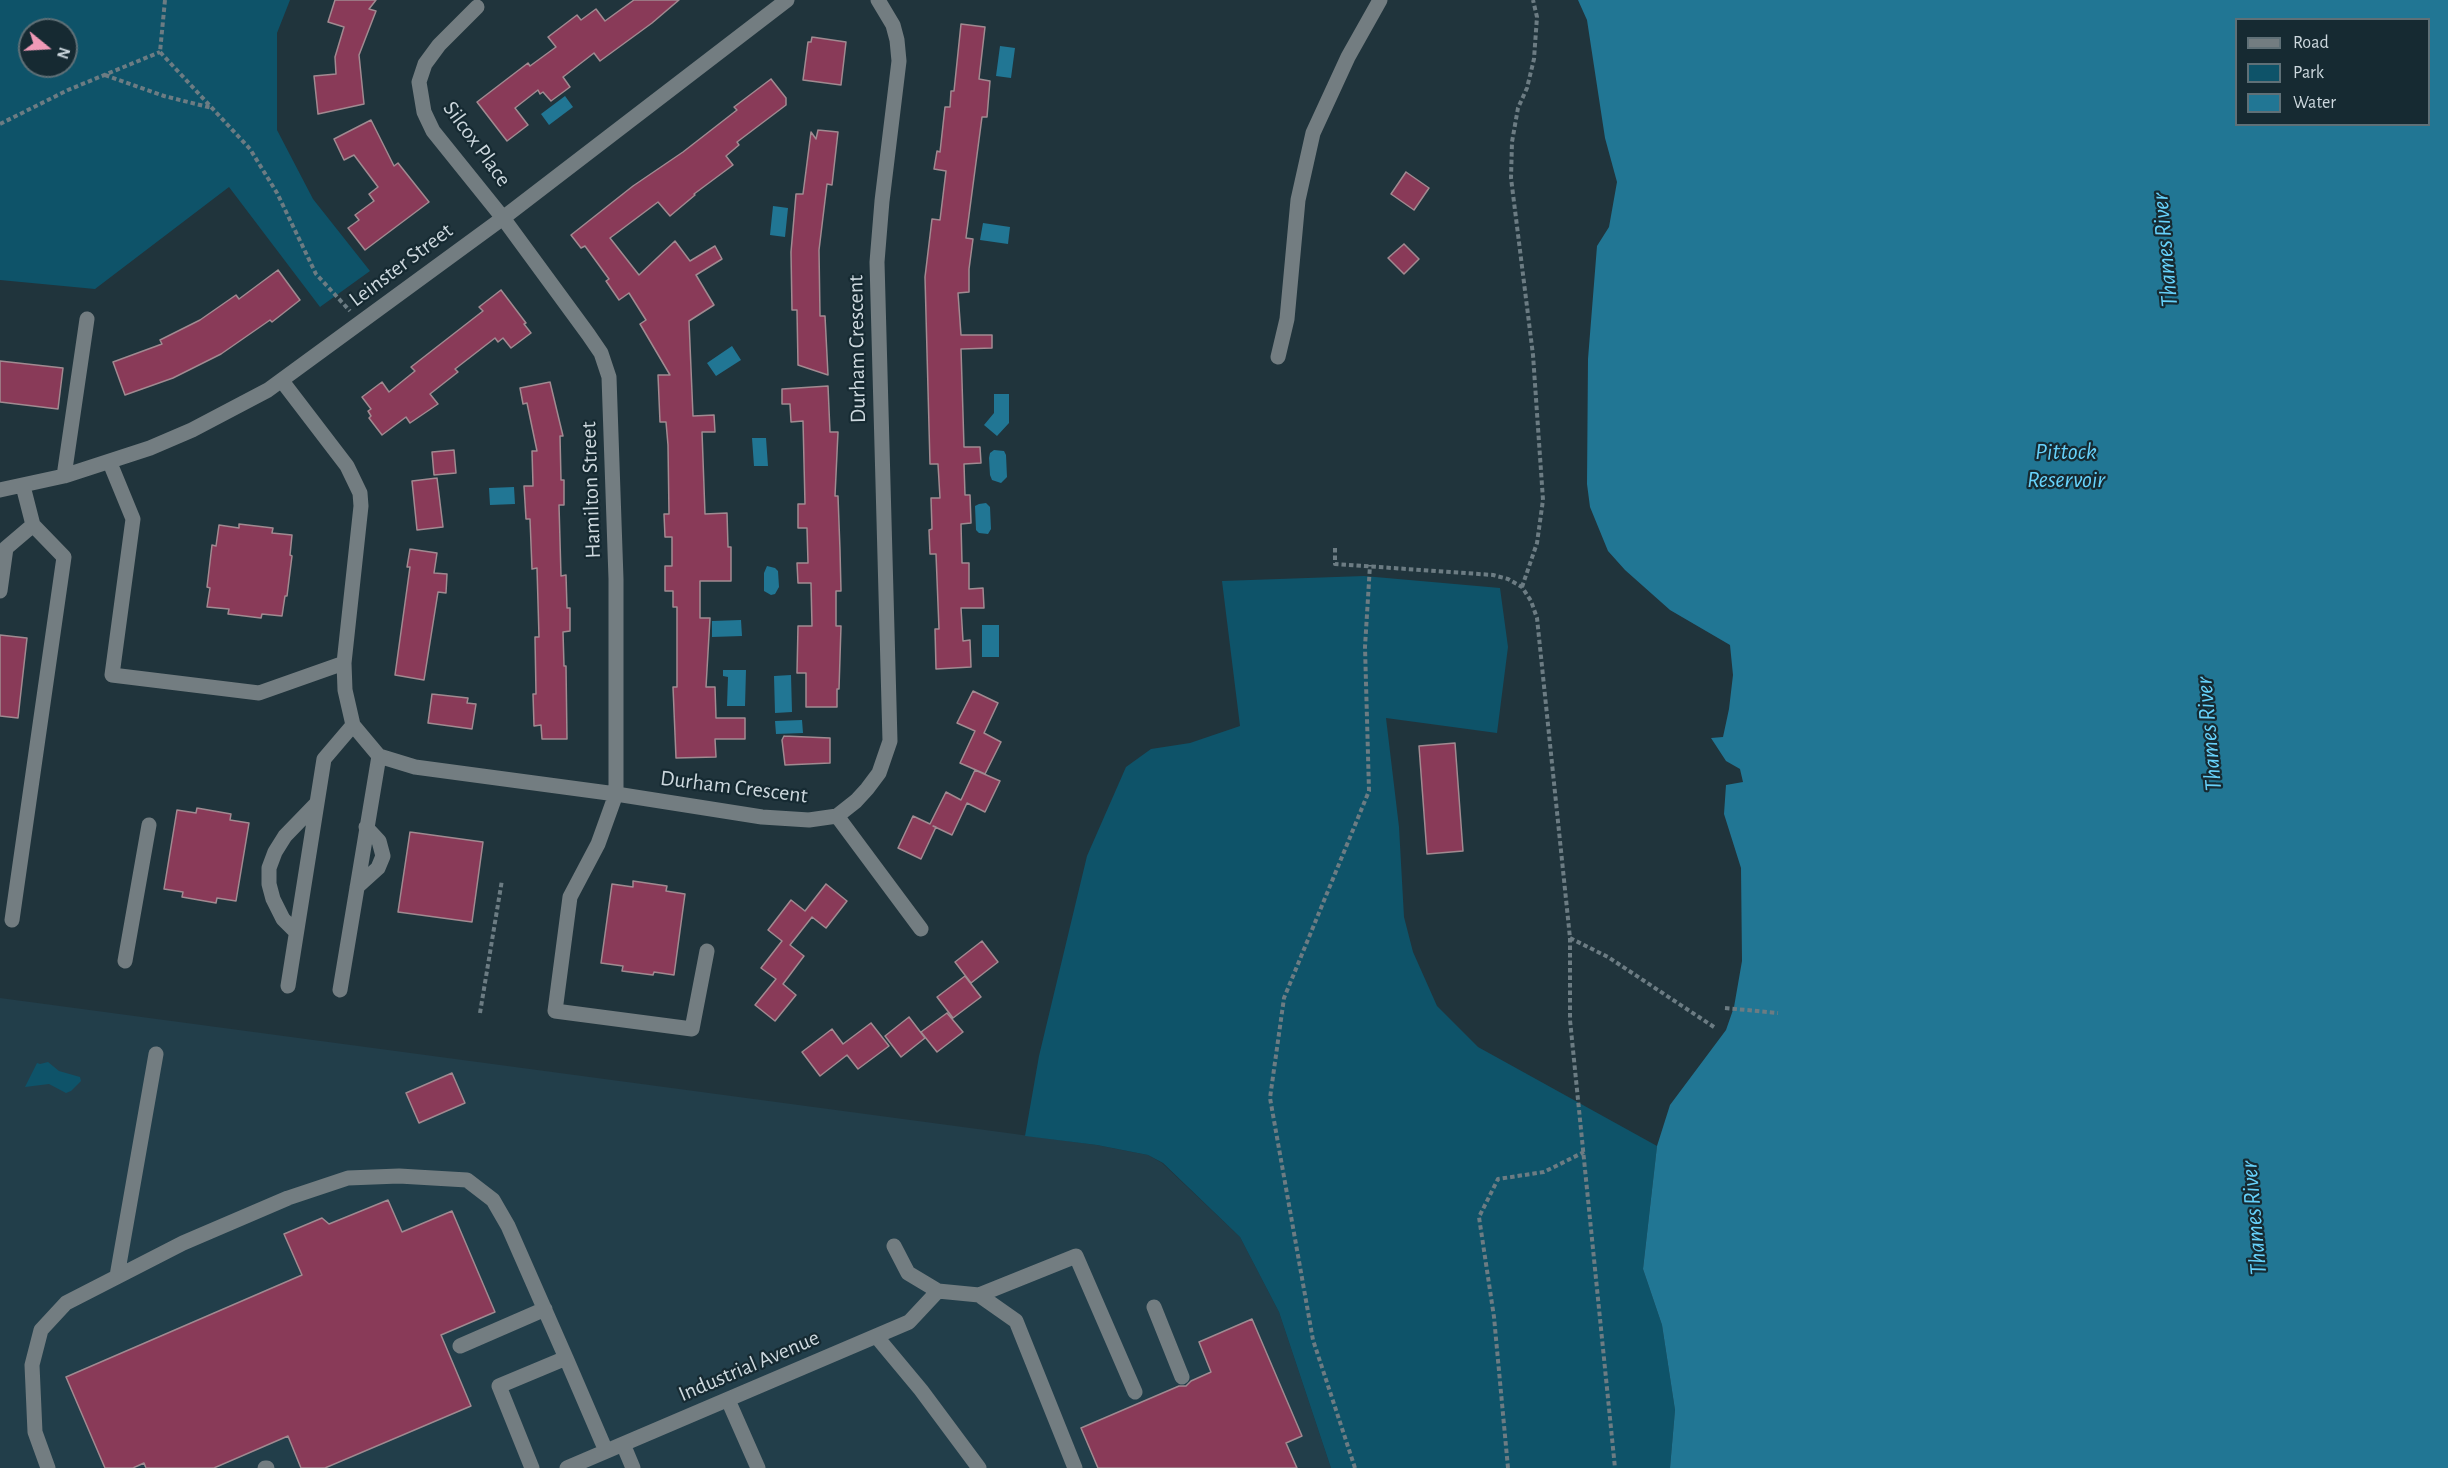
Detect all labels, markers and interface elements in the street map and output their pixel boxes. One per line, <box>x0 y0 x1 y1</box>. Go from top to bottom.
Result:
north arrow <box>18 18 78 78</box>
legend <box>2235 18 2430 126</box>
text: Road <box>2293 34 2329 52</box>
text: N <box>54 45 73 61</box>
text: Park <box>2293 64 2324 82</box>
text: Water <box>2293 94 2336 112</box>
street label: Silcox Place <box>437 96 517 192</box>
water label: Thames River <box>2146 192 2184 308</box>
street label: Leinster Street <box>344 217 458 313</box>
street label: Durham Crescent <box>843 275 871 423</box>
street label: Hamilton Street <box>575 421 607 559</box>
water label: Pittock Reservoir <box>2027 438 2105 494</box>
water label: Thames River <box>2190 676 2228 792</box>
street label: Durham Crescent <box>659 765 809 809</box>
water label: Thames River <box>2235 1160 2273 1276</box>
street label: Industrial Avenue <box>675 1324 823 1408</box>

